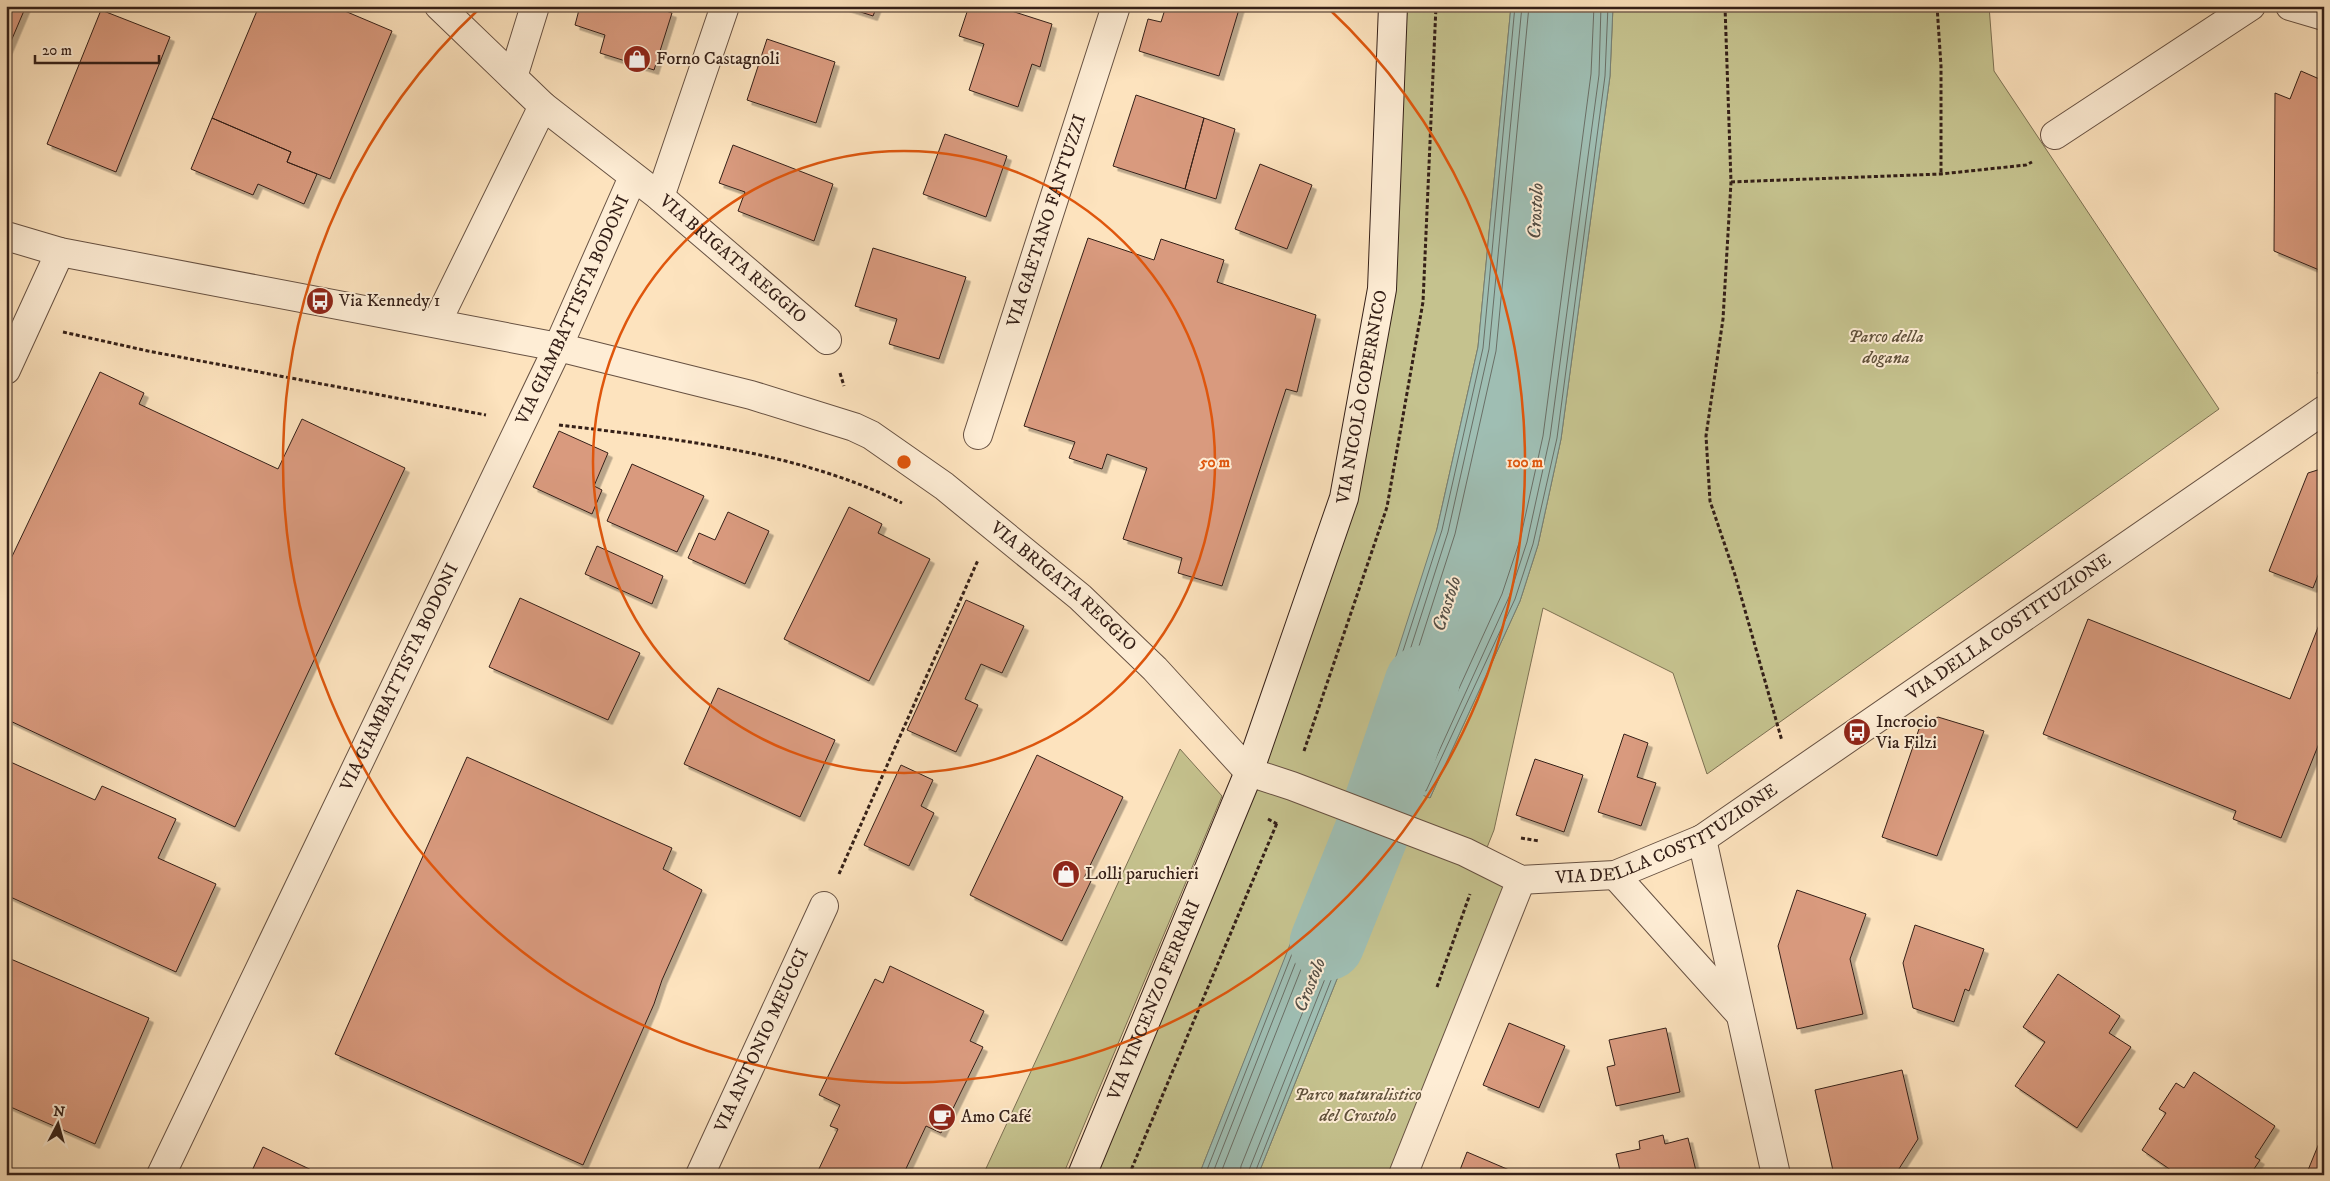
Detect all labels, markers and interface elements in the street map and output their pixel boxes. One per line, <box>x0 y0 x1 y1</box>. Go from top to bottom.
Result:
scale bar <box>35 32 159 64</box>
text: 20 m <box>42 41 72 60</box>
shop icon: Forno Castagnoli <box>622 44 652 74</box>
place label: Forno Castagnoli <box>656 48 780 70</box>
street label: VIA GAETANO FANTUZZI <box>1002 112 1091 331</box>
water label: Crostolo <box>1523 182 1549 240</box>
street label: VIA BRIGATA REGGIO <box>654 190 811 328</box>
street label: VIA GIAMBATTISTA BODONI <box>511 192 634 429</box>
bus stop icon: Via Kennedy 1 <box>305 286 335 316</box>
street label: VIA NICOLÒ COPERNICO <box>1332 288 1393 507</box>
place label: Via Kennedy 1 <box>338 290 440 312</box>
park label: Parco della dogana <box>1848 326 1924 369</box>
centre of rings <box>895 453 913 471</box>
text: 50 m <box>1199 453 1231 472</box>
text: 100 m <box>1507 453 1544 472</box>
street label: VIA BRIGATA REGGIO <box>985 517 1141 656</box>
street label: VIA DELLA COSTITUZIONE <box>1902 549 2116 706</box>
street label: VIA GIAMBATTISTA BODONI <box>335 560 464 795</box>
water label: Crostolo <box>1427 574 1467 634</box>
place label: Incrocio Via Filzi <box>1875 711 1937 754</box>
bus stop icon: Incrocio Via Filzi <box>1842 717 1872 747</box>
street label: VIA DELLA COSTITUZIONE <box>1554 779 1782 889</box>
shop icon: Lolli paruchieri <box>1051 859 1081 889</box>
place label: Lolli paruchieri <box>1085 863 1199 885</box>
street label: VIA VINCENZO FERRARI <box>1103 897 1205 1104</box>
street label: VIA ANTONIO MEUCCI <box>710 945 814 1137</box>
water label: Crostolo <box>1289 954 1331 1016</box>
park label: Parco naturalistico del Crostolo <box>1294 1084 1422 1127</box>
north arrow <box>32 1098 82 1148</box>
cafe icon: Amo Café <box>927 1102 957 1132</box>
text: N <box>53 1103 66 1122</box>
place label: Amo Café <box>961 1106 1032 1128</box>

